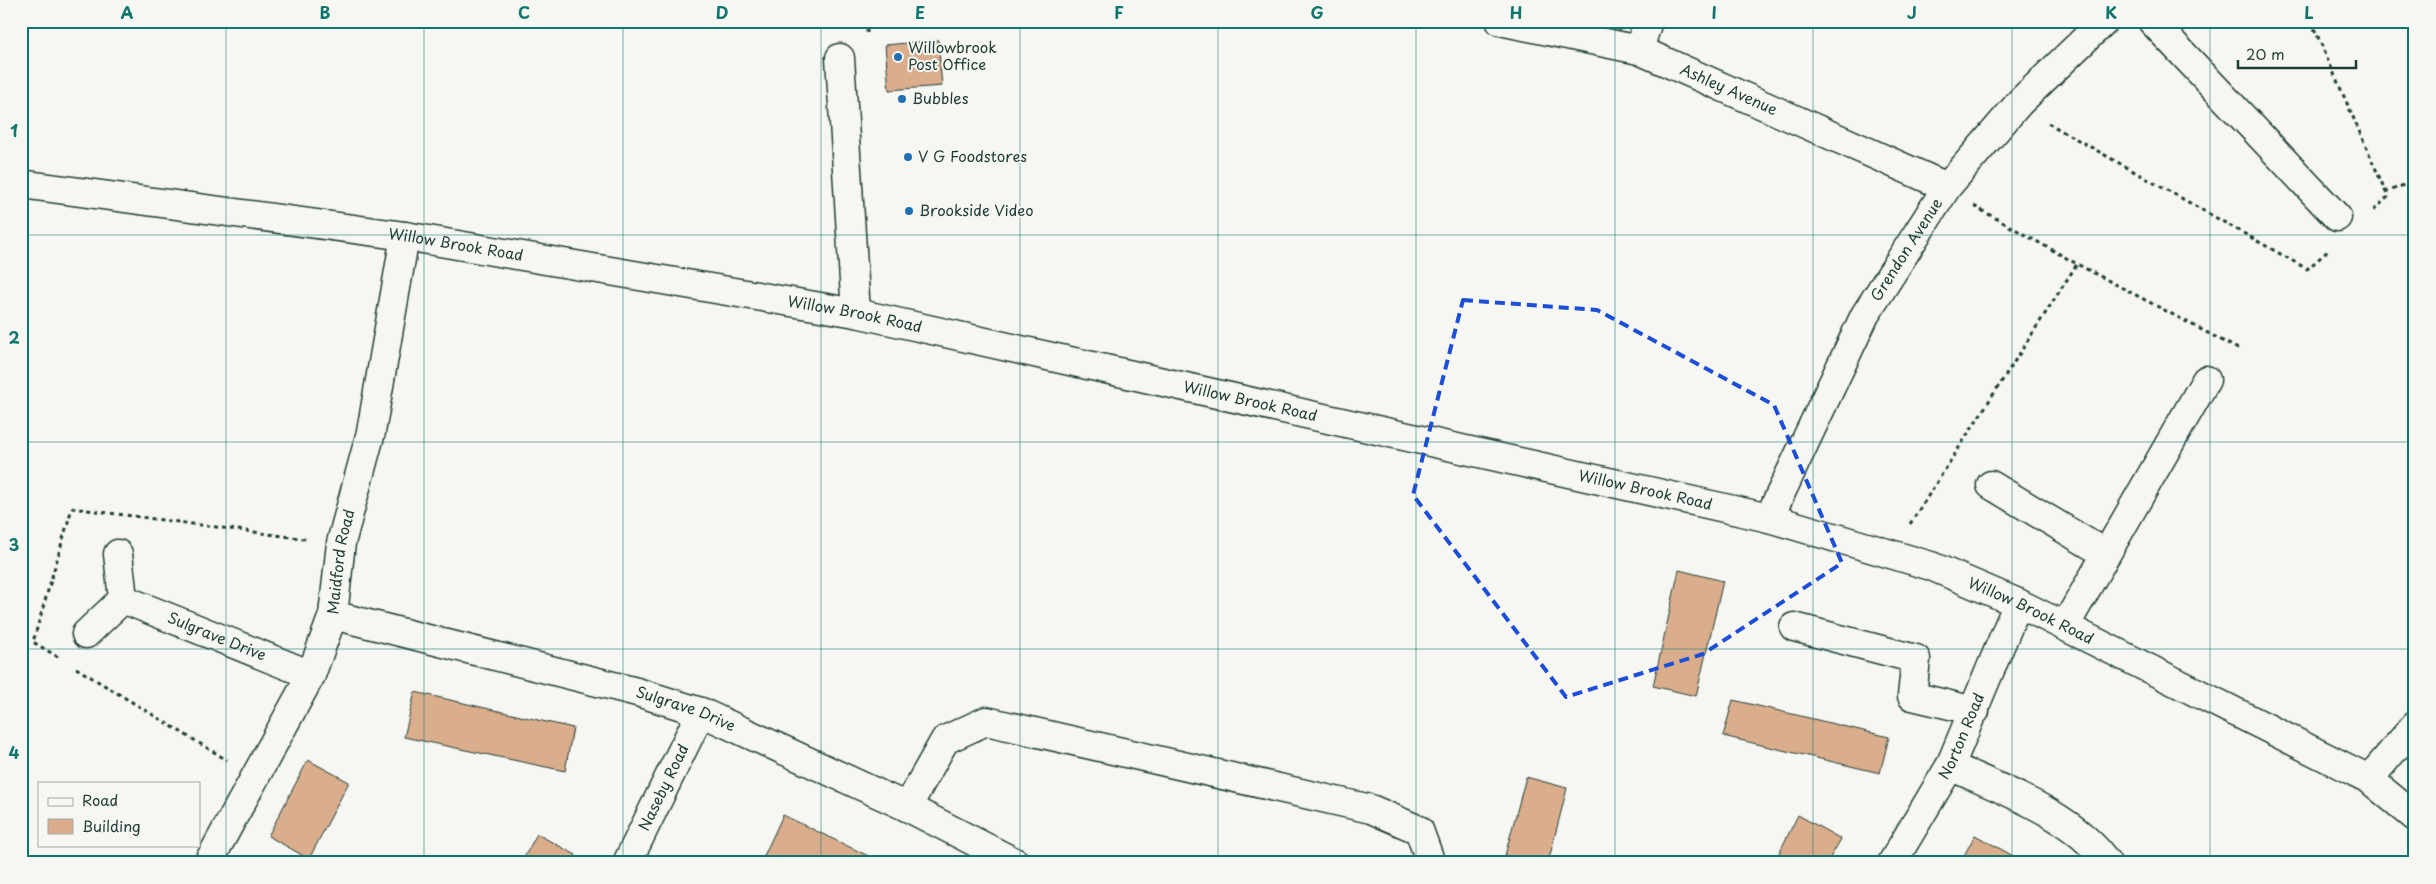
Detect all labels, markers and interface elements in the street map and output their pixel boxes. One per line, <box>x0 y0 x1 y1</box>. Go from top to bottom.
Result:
text: A <box>121 0 134 24</box>
text: B <box>320 0 331 24</box>
text: C <box>518 0 530 24</box>
text: D <box>716 0 728 24</box>
text: E <box>915 0 925 24</box>
text: F <box>1114 0 1124 24</box>
text: G <box>1310 0 1324 24</box>
text: H <box>1510 0 1522 24</box>
text: I <box>1711 0 1717 24</box>
text: J <box>1907 0 1917 24</box>
text: K <box>2105 0 2117 24</box>
text: L <box>2304 0 2314 24</box>
place label: Willowbrook Post Office <box>908 35 997 75</box>
scale bar <box>2238 38 2356 70</box>
text: 20 m <box>2246 42 2285 65</box>
marker: Willowbrook Post Office <box>892 51 904 63</box>
street label: Ashley Avenue <box>1677 57 1781 120</box>
place label: Bubbles <box>912 86 969 109</box>
marker: Bubbles <box>896 93 908 105</box>
text: 1 <box>10 118 18 142</box>
place label: V G Foodstores <box>918 144 1027 167</box>
marker: V G Foodstores <box>902 151 914 163</box>
street label: Grendon Avenue <box>1864 193 1947 305</box>
place label: Brookside Video <box>919 198 1033 221</box>
marker: Brookside Video <box>903 205 915 217</box>
street label: Willow Brook Road <box>387 221 525 266</box>
street label: Willow Brook Road <box>786 289 924 337</box>
text: 2 <box>8 325 20 349</box>
street label: Willow Brook Road <box>1181 374 1320 426</box>
street label: Willow Brook Road <box>1576 463 1715 515</box>
street label: Maidford Road <box>320 507 360 615</box>
text: 3 <box>9 532 19 556</box>
street label: Willow Brook Road <box>1965 570 2098 649</box>
street label: Sulgrave Drive <box>164 605 270 666</box>
street label: Sulgrave Drive <box>633 679 740 736</box>
street label: Norton Road <box>1932 689 1989 783</box>
text: 4 <box>9 740 20 764</box>
street label: Naseby Road <box>632 740 694 834</box>
legend <box>38 782 200 846</box>
text: Road <box>82 788 118 811</box>
text: Building <box>82 814 141 837</box>

